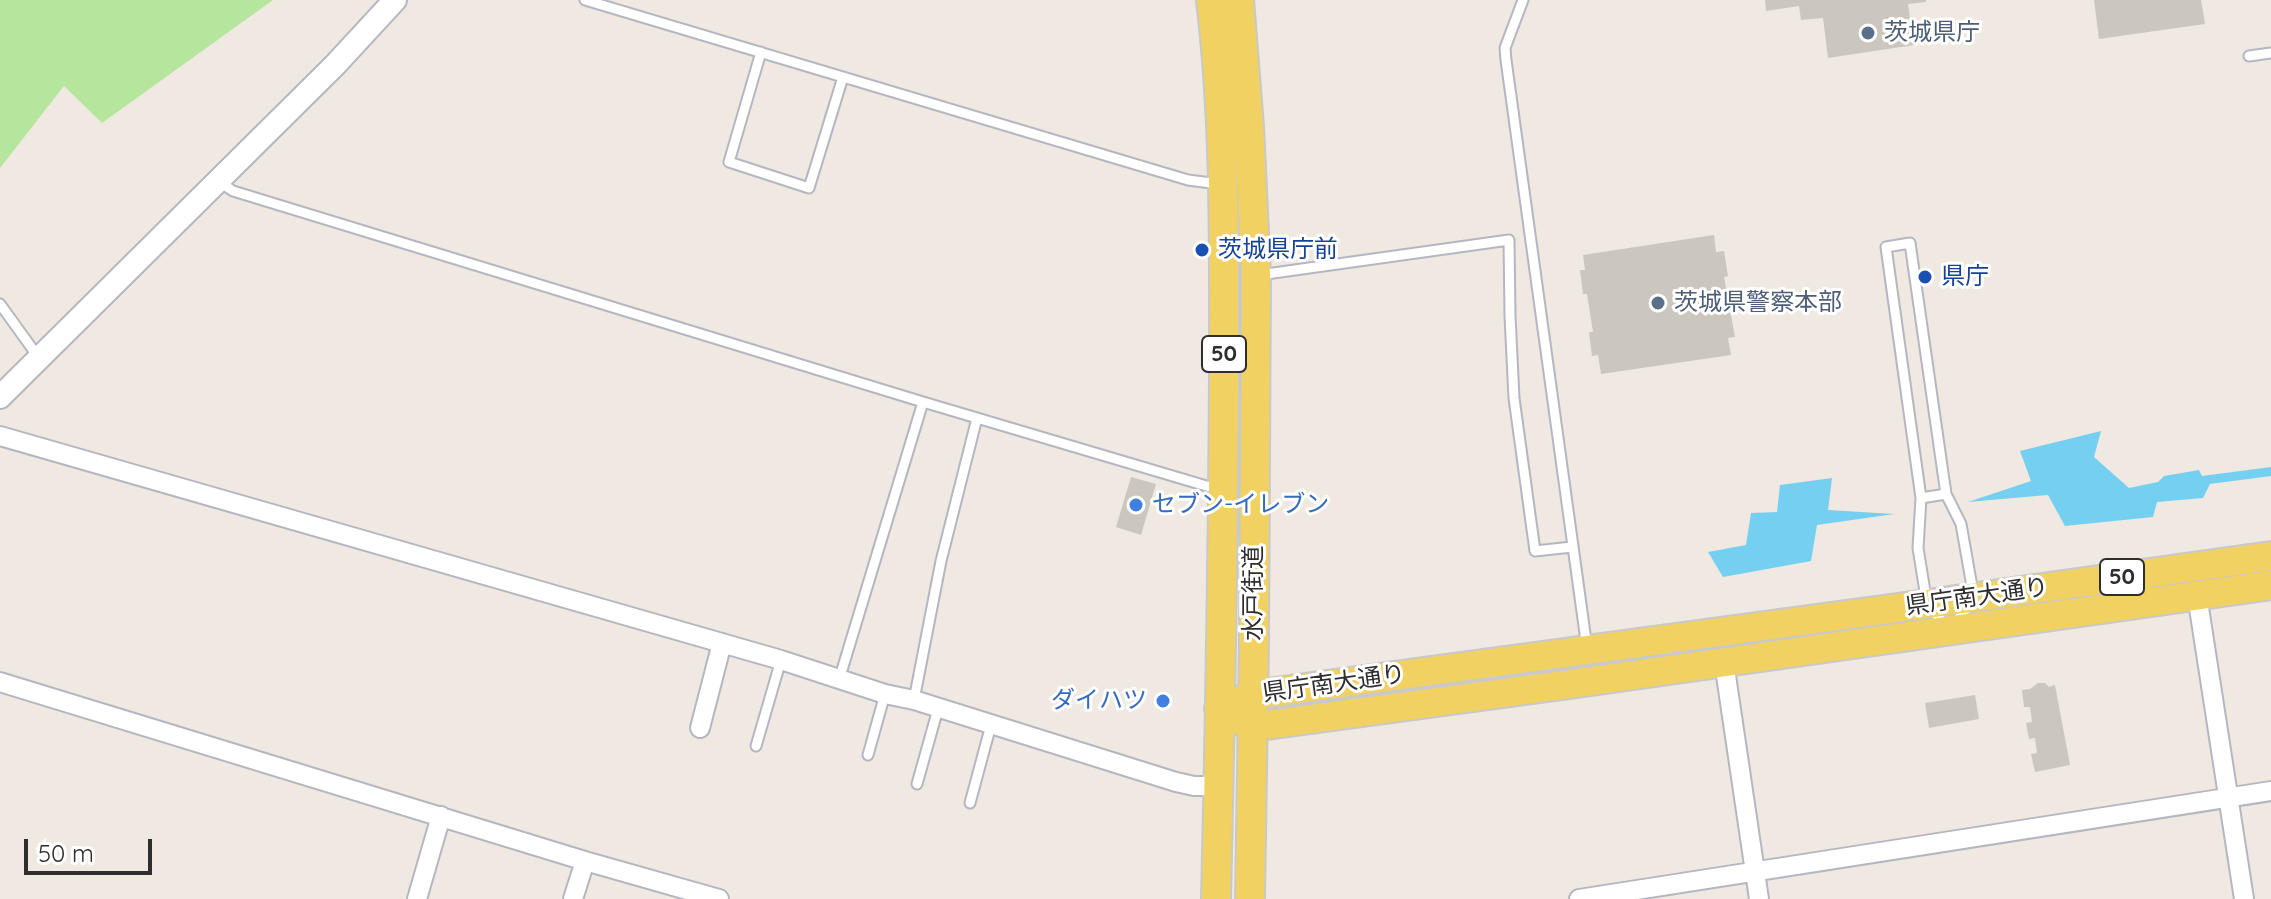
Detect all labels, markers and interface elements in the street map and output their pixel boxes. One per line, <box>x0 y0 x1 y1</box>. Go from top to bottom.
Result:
place label: 茨城県庁 <box>1884 19 1980 47</box>
marker: 茨城県庁 <box>1859 24 1877 42</box>
place label: 茨城県庁前 <box>1218 236 1338 264</box>
marker: 茨城県庁前 <box>1193 241 1211 259</box>
place label: 県庁 <box>1941 263 1989 291</box>
marker: 県庁 <box>1916 268 1934 286</box>
place label: 茨城県警察本部 <box>1674 289 1842 317</box>
marker: 茨城県警察本部 <box>1649 294 1667 312</box>
road number: 50 <box>1202 336 1246 372</box>
place label: セブン-イレブン <box>1152 491 1329 519</box>
marker: セブン-イレブン <box>1127 496 1145 514</box>
street label: 水戸街道 <box>1240 545 1268 641</box>
road number: 50 <box>2100 559 2144 595</box>
street label: 県庁南大通り <box>1904 573 2050 621</box>
street label: 県庁南大通り <box>1261 660 1407 708</box>
place label: ダイハツ <box>1051 687 1147 715</box>
marker: ダイハツ <box>1154 692 1172 710</box>
scale bar <box>28 823 156 873</box>
text: 50 m <box>38 838 94 868</box>

